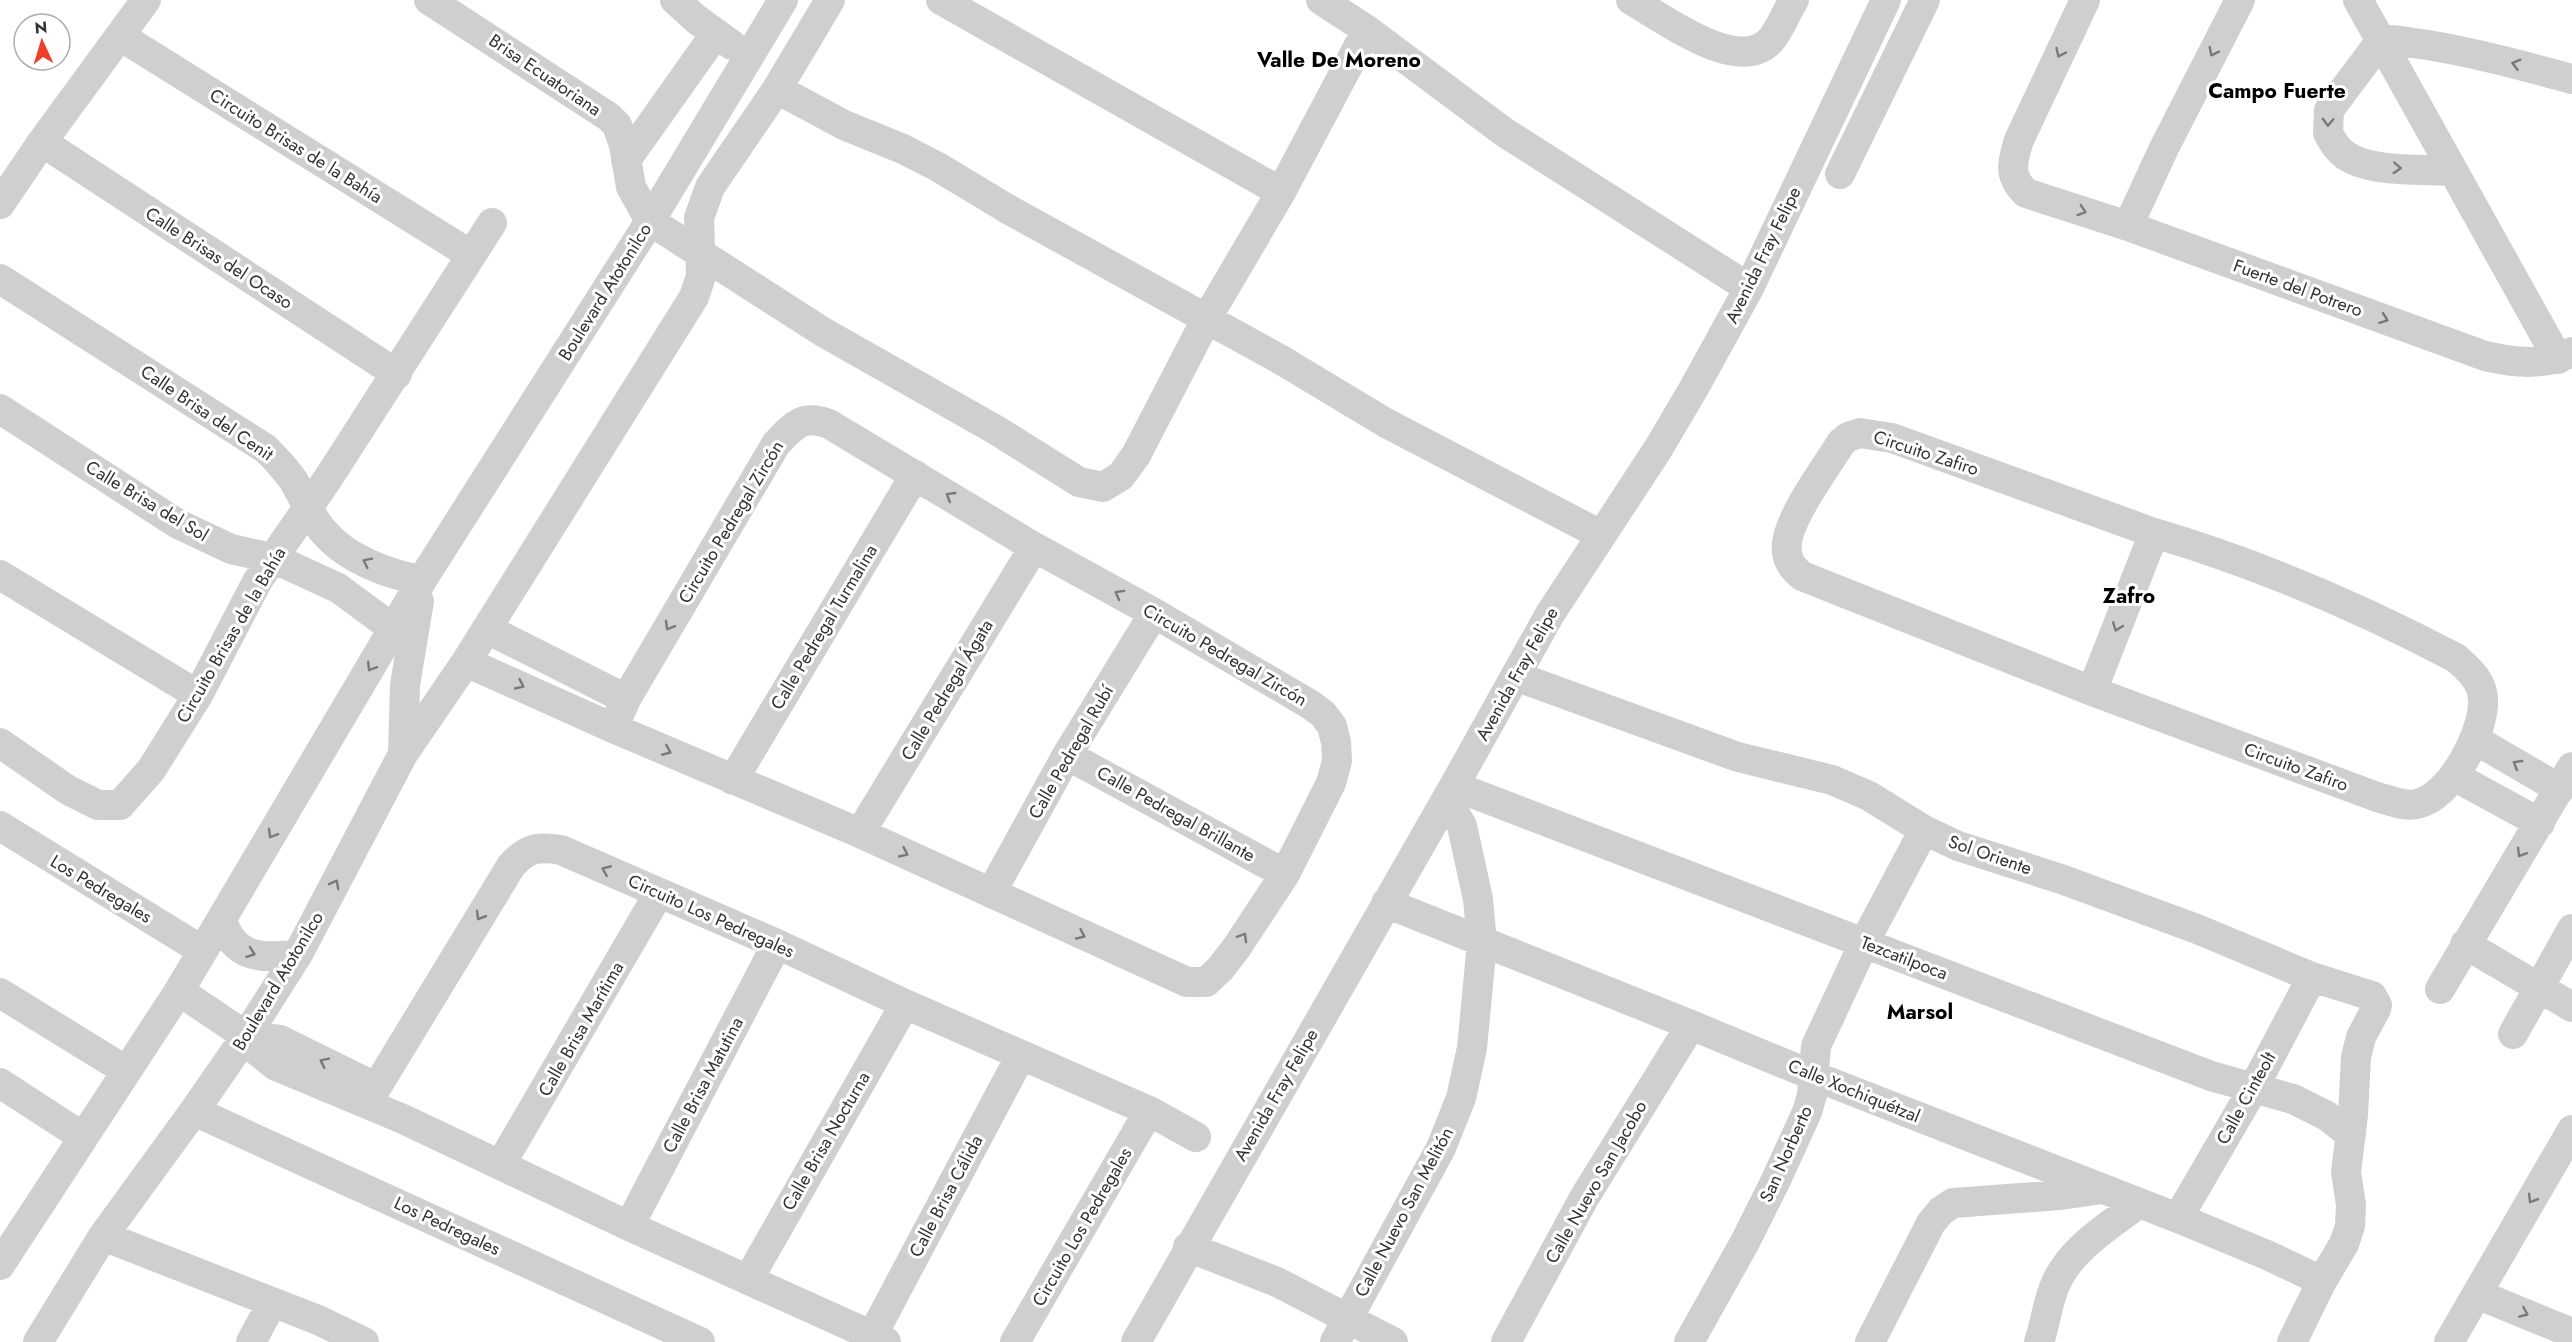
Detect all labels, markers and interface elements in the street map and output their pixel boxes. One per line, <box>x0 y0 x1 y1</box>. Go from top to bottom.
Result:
north arrow <box>12 12 72 72</box>
text: N <box>34 16 48 39</box>
street label: Brisa Ecuatoriana <box>484 28 606 122</box>
district label: Valle De Moreno <box>1256 45 1421 75</box>
one-way arrow <box>2056 46 2068 57</box>
one-way arrow <box>2209 46 2220 56</box>
one-way arrow <box>2511 58 2521 71</box>
district label: Campo Fuerte <box>2208 76 2346 106</box>
street label: Circuito Brisas de la Bahía <box>205 82 387 210</box>
one-way arrow <box>2322 118 2335 127</box>
one-way arrow <box>2393 161 2402 174</box>
street label: Avenida Fray Felipe <box>1719 182 1807 328</box>
street label: Calle Brisas del Ocaso <box>140 201 298 316</box>
one-way arrow <box>2076 203 2087 216</box>
street label: Boulevard Atotonilco <box>552 218 658 366</box>
street label: Fuerte del Potrero <box>2230 253 2366 324</box>
one-way arrow <box>2378 312 2389 324</box>
street label: Calle Brisa del Cenit <box>135 359 279 468</box>
street label: Circuito Zafiro <box>1870 424 1982 482</box>
street label: Circuito Pedregal Zircón <box>672 436 790 608</box>
street label: Calle Brisa del Sol <box>81 454 213 548</box>
one-way arrow <box>946 492 956 504</box>
street label: Calle Pedregal Turmalina <box>764 539 884 715</box>
street label: Circuito Brisas de la Bahía <box>170 542 292 728</box>
one-way arrow <box>363 557 374 569</box>
district label: Zafro <box>2103 581 2155 611</box>
one-way arrow <box>1115 590 1125 601</box>
street label: Circuito Pedregal Zircón <box>1138 597 1312 713</box>
street label: Avenida Fray Felipe <box>1469 602 1565 746</box>
street label: Calle Pedregal Ágata <box>895 615 999 765</box>
one-way arrow <box>665 620 676 630</box>
one-way arrow <box>2112 620 2124 631</box>
one-way arrow <box>367 661 379 671</box>
one-way arrow <box>514 677 525 689</box>
street label: Calle Pedregal Rubí <box>1022 679 1121 824</box>
street label: Circuito Zafiro <box>2240 736 2352 798</box>
one-way arrow <box>660 744 671 756</box>
street label: Calle Pedregal Brillante <box>1092 760 1260 868</box>
one-way arrow <box>2513 760 2523 771</box>
one-way arrow <box>268 828 279 838</box>
street label: Sol Oriente <box>1945 829 2035 881</box>
one-way arrow <box>898 845 909 857</box>
one-way arrow <box>2517 847 2528 858</box>
street label: Los Pedregales <box>45 848 157 930</box>
one-way arrow <box>601 865 612 877</box>
street label: Circuito Los Pedregales <box>624 868 798 964</box>
one-way arrow <box>327 879 339 890</box>
street label: Boulevard Atotonilco <box>226 907 330 1055</box>
one-way arrow <box>476 910 488 920</box>
one-way arrow <box>1075 927 1086 939</box>
street label: Tezcatilpoca <box>1857 929 1951 987</box>
one-way arrow <box>1236 933 1247 943</box>
one-way arrow <box>246 945 256 958</box>
street label: Calle Brisa Marítima <box>532 957 630 1101</box>
district label: Marsol <box>1887 997 1953 1027</box>
street label: Calle Brisa Matutina <box>656 1013 750 1157</box>
street label: Avenida Fray Felipe <box>1227 1024 1325 1166</box>
street label: Calle Cinteolt <box>2210 1046 2282 1149</box>
street label: Calle Xochiquétzal <box>1784 1053 1924 1129</box>
one-way arrow <box>319 1058 330 1069</box>
street label: Calle Brisa Nocturna <box>776 1067 876 1215</box>
street label: Calle Nuevo San Jacobo <box>1539 1096 1653 1268</box>
street label: San Norberto <box>1753 1101 1819 1206</box>
street label: Calle Nuevo San Melitón <box>1348 1123 1460 1301</box>
street label: Calle Brisa Cálida <box>903 1130 989 1262</box>
street label: Circuito Los Pedregales <box>1026 1143 1138 1311</box>
street label: Los Pedregales <box>390 1190 504 1262</box>
one-way arrow <box>2528 1193 2540 1203</box>
one-way arrow <box>2518 1306 2529 1318</box>

